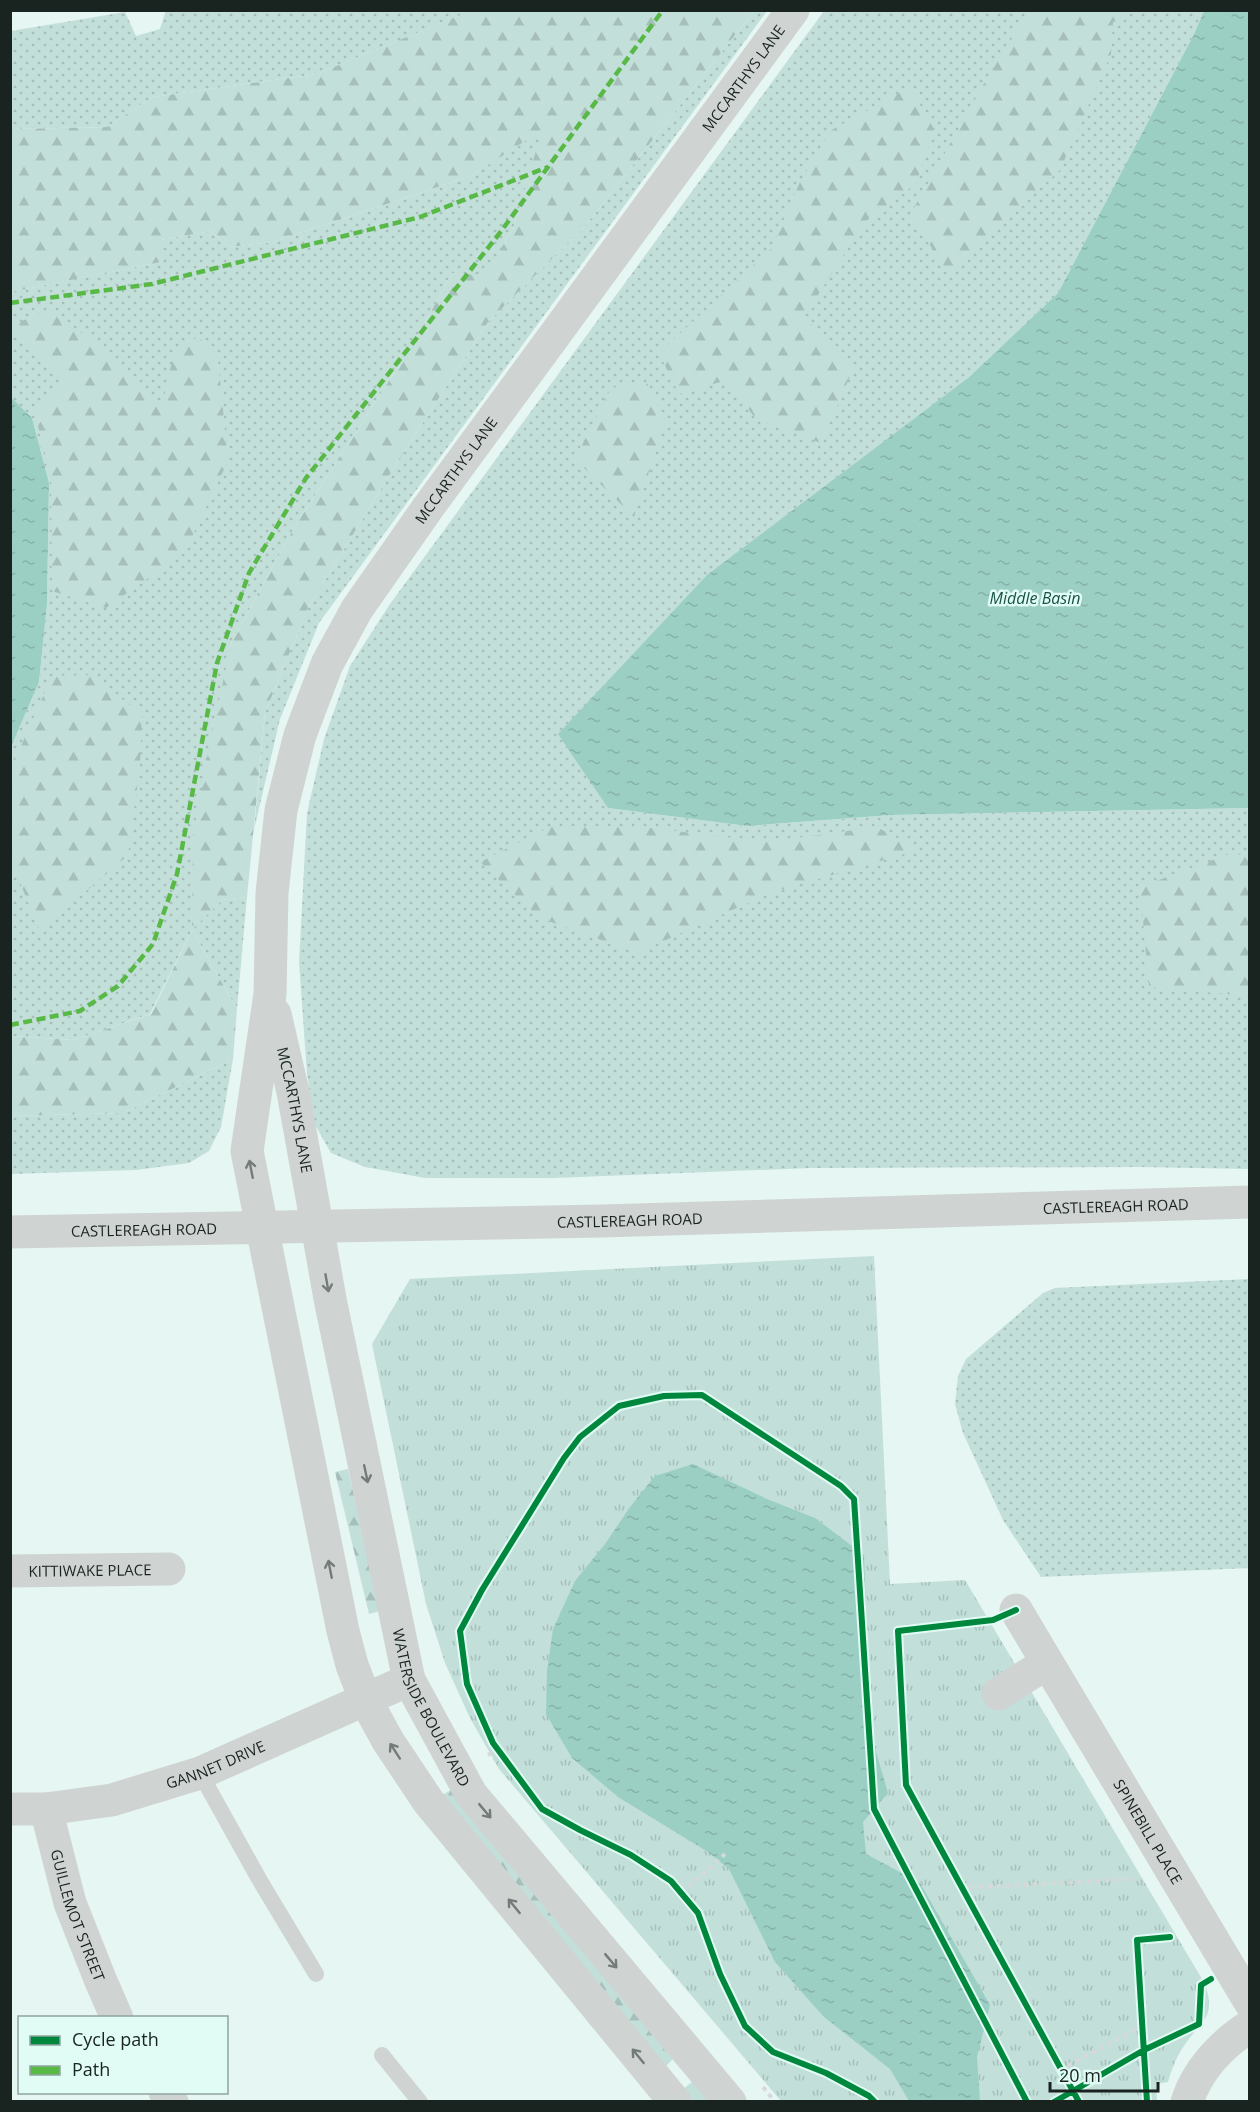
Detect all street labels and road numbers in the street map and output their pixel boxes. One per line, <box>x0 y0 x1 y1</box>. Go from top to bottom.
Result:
street label: MCCARTHYS LANE <box>697 21 789 136</box>
street label: MCCARTHYS LANE <box>410 413 501 528</box>
street label: MCCARTHYS LANE <box>273 1045 317 1174</box>
street label: CASTLEREAGH ROAD <box>1042 1194 1189 1218</box>
street label: CASTLEREAGH ROAD <box>557 1208 703 1232</box>
street label: CASTLEREAGH ROAD <box>71 1218 217 1241</box>
street label: KITTIWAKE PLACE <box>28 1559 152 1581</box>
street label: WATERSIDE BOULEVARD <box>389 1627 475 1790</box>
street label: GANNET DRIVE <box>163 1735 268 1793</box>
street label: SPINEBILL PLACE <box>1109 1775 1187 1888</box>
street label: GUILLEMOT STREET <box>47 1847 110 1985</box>

